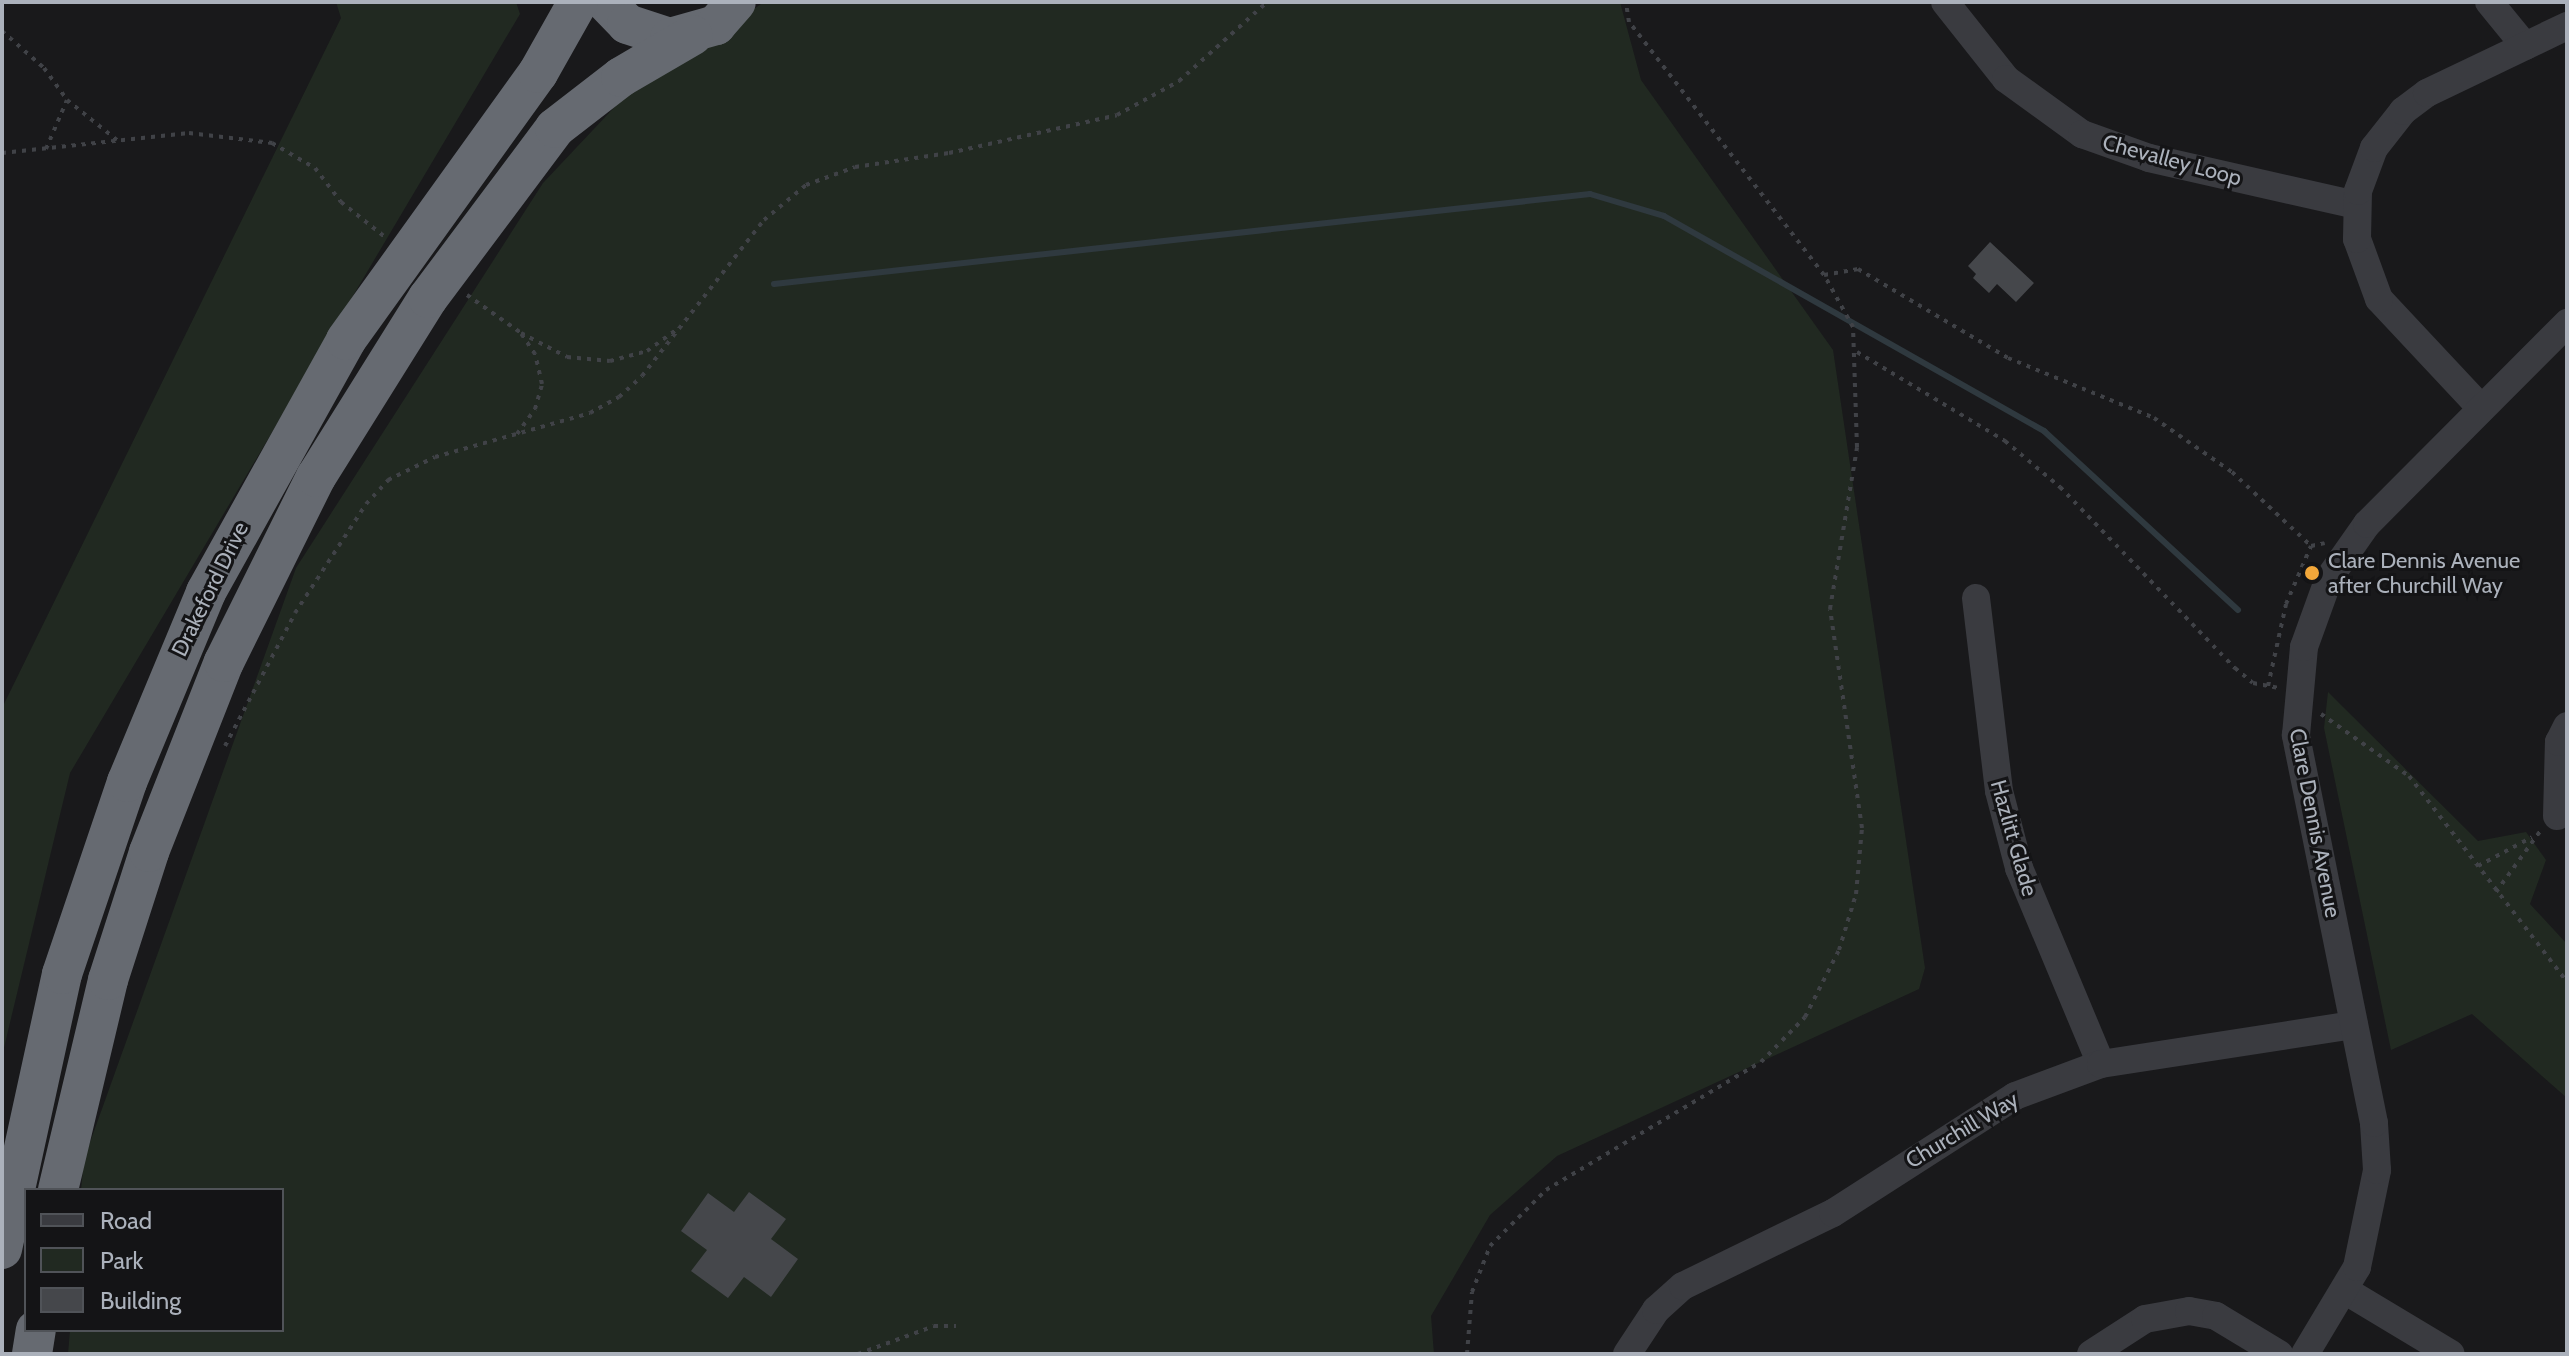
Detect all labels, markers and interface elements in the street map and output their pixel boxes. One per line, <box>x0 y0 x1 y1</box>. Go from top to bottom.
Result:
street label: Chevalley Loop <box>2100 129 2244 191</box>
street label: Drakeford Drive <box>166 518 254 660</box>
place label: Clare Dennis Avenue after Churchill Way <box>2328 547 2520 598</box>
marker: Clare Dennis Avenue after Churchill Way <box>2303 564 2321 582</box>
street label: Clare Dennis Avenue <box>2284 726 2346 920</box>
street label: Hazlitt Glade <box>1985 777 2043 899</box>
street label: Churchill Way <box>1901 1086 2023 1174</box>
legend <box>24 1188 284 1332</box>
text: Road <box>100 1206 152 1235</box>
text: Park <box>100 1246 143 1275</box>
text: Building <box>100 1286 181 1315</box>

